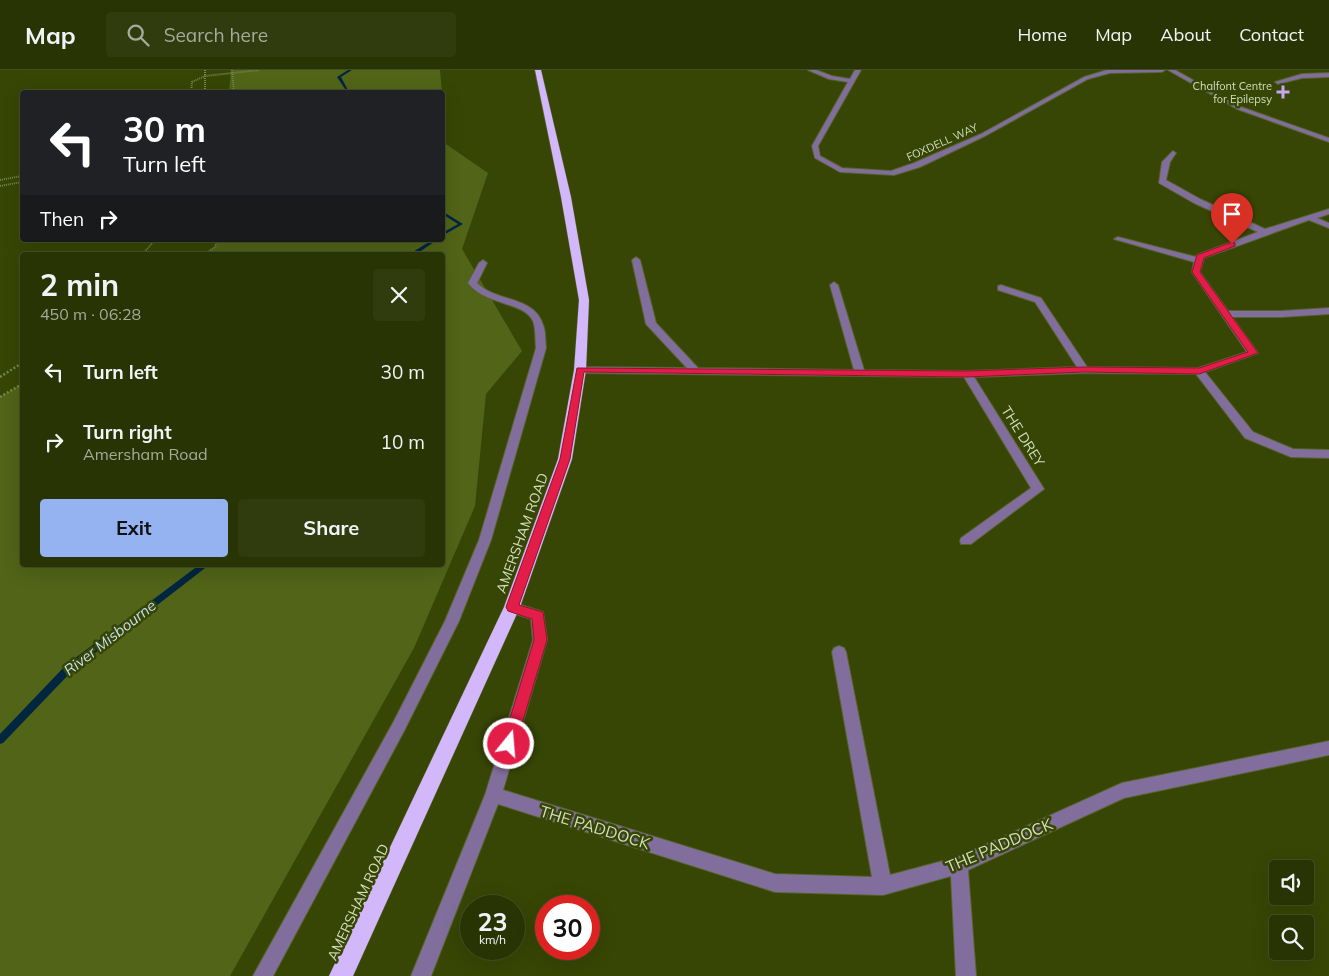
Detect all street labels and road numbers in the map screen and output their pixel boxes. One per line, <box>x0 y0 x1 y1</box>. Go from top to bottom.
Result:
street label: FOXDELL WAY <box>904 120 980 164</box>
street label: THE DREY <box>997 402 1049 470</box>
street label: AMERSHAM ROAD <box>492 470 552 596</box>
street label: THE PADDOCK <box>538 801 653 853</box>
street label: THE PADDOCK <box>943 813 1056 876</box>
street label: AMERSHAM ROAD <box>323 841 393 963</box>

